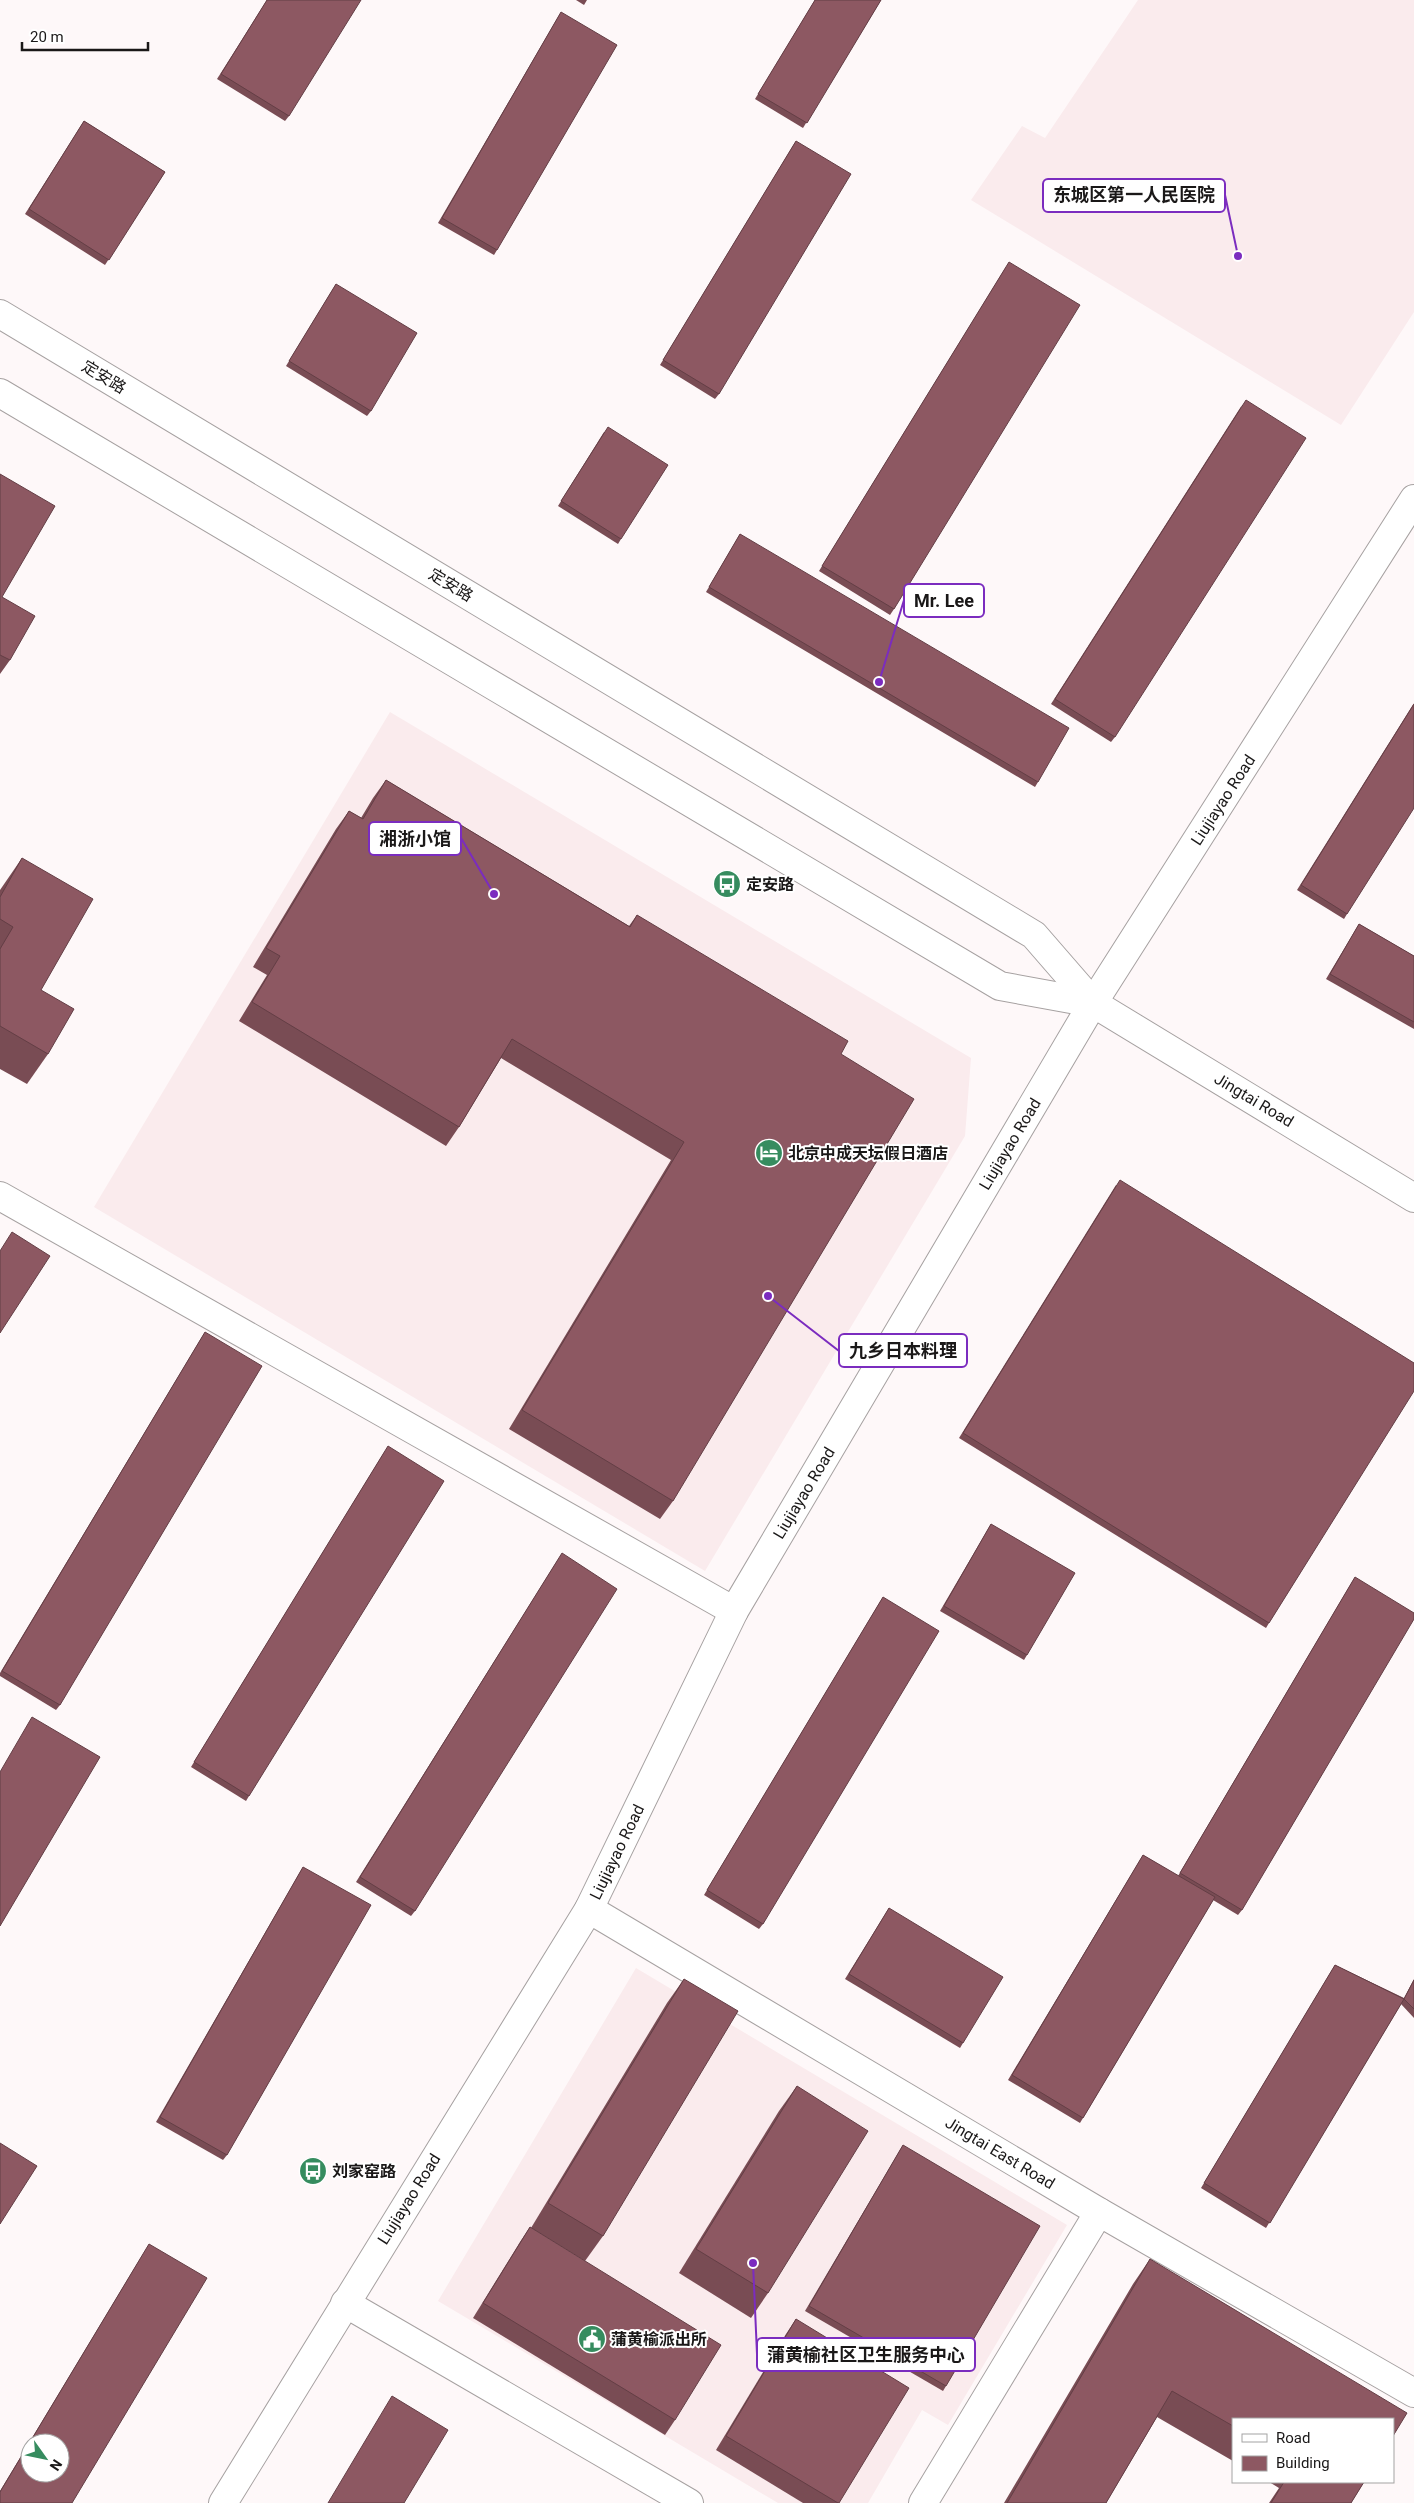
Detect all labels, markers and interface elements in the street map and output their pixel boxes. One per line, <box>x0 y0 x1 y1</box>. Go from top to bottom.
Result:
scale bar <box>22 20 149 52</box>
text: 20 m <box>30 28 64 46</box>
callout: 东城区第一人民医院 <box>1043 179 1225 212</box>
text: 东城区第一人民医院 <box>1053 184 1215 205</box>
street label: 定安路 <box>79 356 129 398</box>
street label: 定安路 <box>426 564 476 606</box>
callout: Mr. Lee <box>904 584 984 617</box>
text: Mr. Lee <box>914 590 974 611</box>
street label: Liujiayao Road <box>1187 751 1259 849</box>
callout: 湘浙小馆 <box>369 822 461 855</box>
text: 湘浙小馆 <box>379 828 451 849</box>
bus stop icon: 定安路 <box>712 869 742 899</box>
place label: 定安路 <box>746 875 794 894</box>
street label: Jingtai Road <box>1211 1069 1297 1131</box>
street label: Liujiayao Road <box>975 1095 1045 1193</box>
hotel icon: 北京中成天坛假日酒店 <box>754 1138 784 1168</box>
place label: 北京中成天坛假日酒店 <box>788 1144 948 1163</box>
callout: 九乡日本料理 <box>839 1334 967 1367</box>
text: 九乡日本料理 <box>849 1340 957 1361</box>
street label: Liujiayao Road <box>769 1444 839 1542</box>
street label: Liujiayao Road <box>586 1801 648 1903</box>
street label: Jingtai East Road <box>942 2113 1058 2193</box>
street label: Liujiayao Road <box>373 2150 445 2248</box>
bus stop icon: 刘家窑路 <box>298 2156 328 2186</box>
place label: 刘家窑路 <box>332 2162 396 2181</box>
public building icon: 蒲黄榆派出所 <box>577 2324 607 2354</box>
place label: 蒲黄榆派出所 <box>611 2330 707 2349</box>
callout: 蒲黄榆社区卫生服务中心 <box>757 2338 975 2371</box>
text: 蒲黄榆社区卫生服务中心 <box>767 2344 965 2365</box>
legend <box>1232 2418 1394 2483</box>
text: Road <box>1276 2429 1310 2447</box>
north arrow <box>20 2433 70 2483</box>
text: Building <box>1276 2454 1330 2472</box>
text: N <box>46 2457 65 2474</box>

